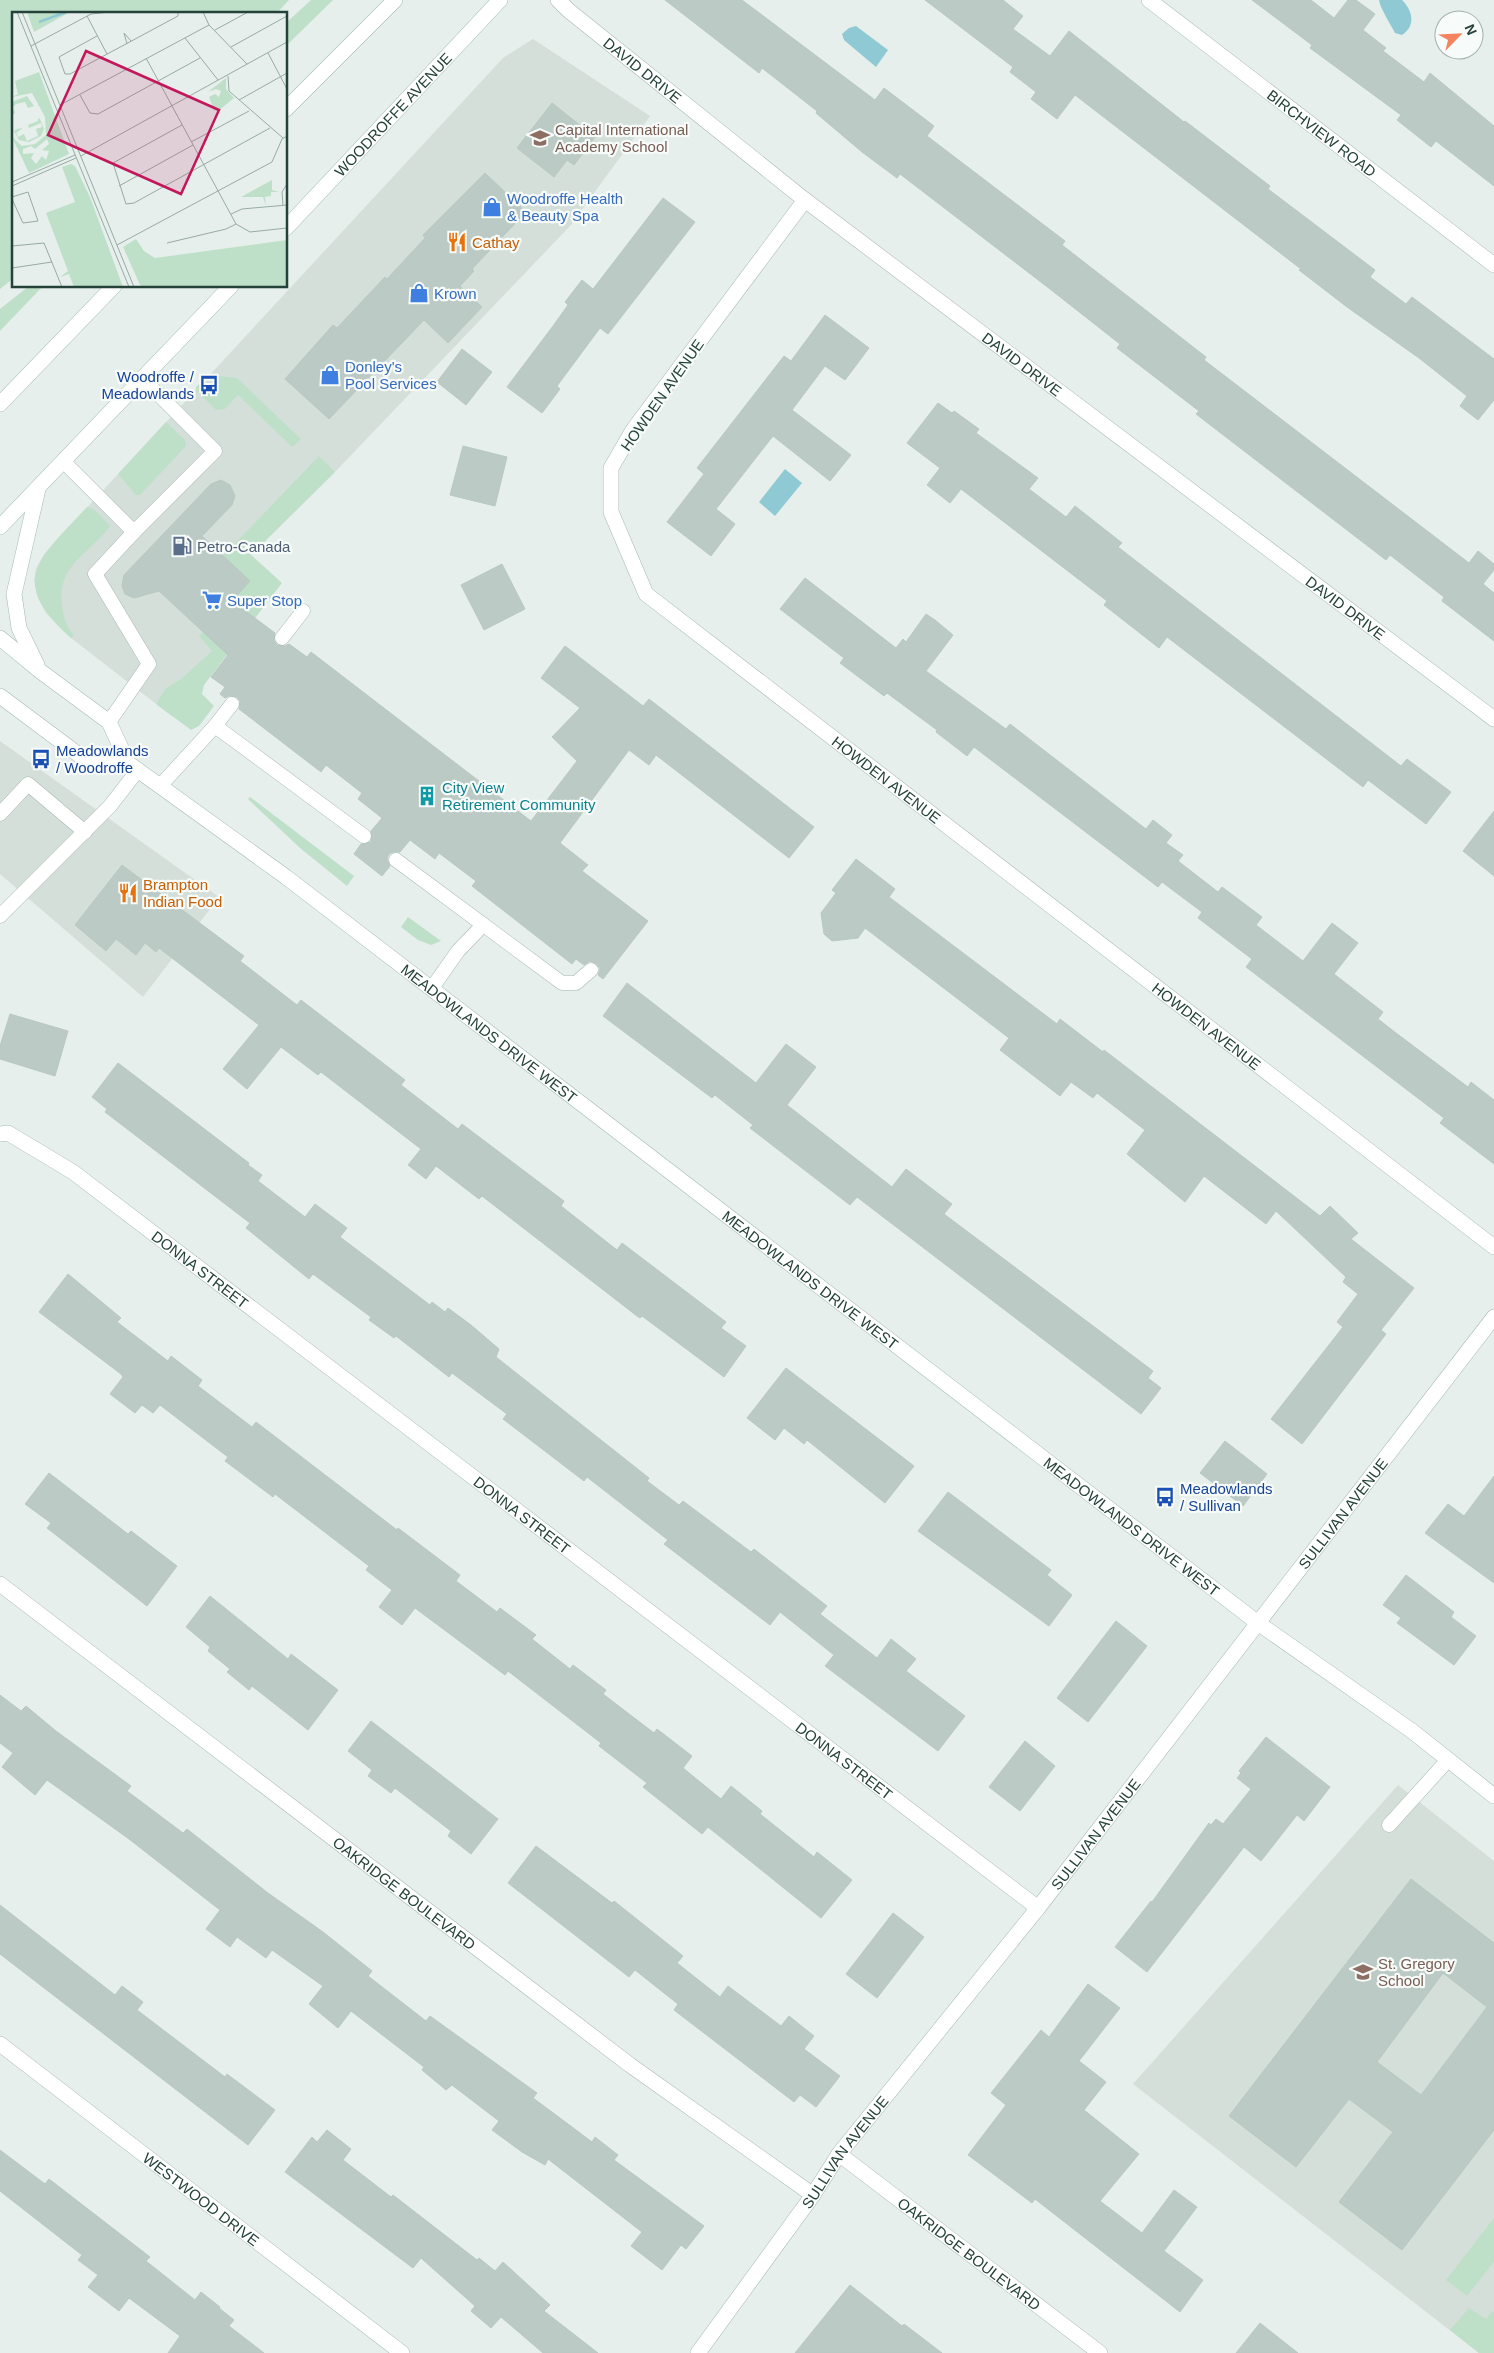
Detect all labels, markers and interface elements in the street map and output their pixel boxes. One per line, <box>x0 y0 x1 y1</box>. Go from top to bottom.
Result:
north arrow <box>1434 10 1484 60</box>
inset map <box>12 12 288 288</box>
text: N <box>1462 22 1480 38</box>
street label: DAVID DRIVE <box>600 34 685 106</box>
street label: WOODROFFE AVENUE <box>331 49 455 180</box>
street label: BIRCHVIEW ROAD <box>1264 86 1380 180</box>
place label: Capital International Academy School <box>555 121 688 155</box>
school or university icon: Capital International Academy School <box>529 127 551 149</box>
place label: Woodroffe Health & Beauty Spa <box>507 190 623 224</box>
shop icon: Woodroffe Health & Beauty Spa <box>481 196 503 218</box>
restaurant icon: Cathay <box>446 231 468 253</box>
place label: Cathay <box>472 234 520 251</box>
shop icon: Krown <box>408 282 430 304</box>
place label: Krown <box>434 285 477 302</box>
street label: DAVID DRIVE <box>979 328 1065 399</box>
street label: HOWDEN AVENUE <box>617 336 707 454</box>
place label: Donley's Pool Services <box>345 358 437 392</box>
shop icon: Donley's Pool Services <box>319 364 341 386</box>
place label: Woodroffe / Meadowlands <box>101 368 195 402</box>
bus stop icon: Woodroffe / Meadowlands <box>198 374 220 396</box>
fuel station icon: Petro-Canada <box>171 535 193 557</box>
place label: Petro-Canada <box>197 538 291 555</box>
street label: DAVID DRIVE <box>1303 572 1389 643</box>
supermarket icon: Super Stop <box>201 589 223 611</box>
place label: Super Stop <box>227 592 302 609</box>
street label: HOWDEN AVENUE <box>829 732 944 826</box>
place label: Meadowlands / Woodroffe <box>56 742 149 776</box>
bus stop icon: Meadowlands / Woodroffe <box>30 748 52 770</box>
place label: City View Retirement Community <box>442 779 596 813</box>
building icon: City View Retirement Community <box>416 785 438 807</box>
place label: Brampton Indian Food <box>143 876 222 910</box>
restaurant icon: Brampton Indian Food <box>117 882 139 904</box>
street label: MEADOWLANDS DRIVE WEST <box>398 960 581 1106</box>
street label: HOWDEN AVENUE <box>1149 979 1264 1073</box>
street label: MEADOWLANDS DRIVE WEST <box>719 1207 902 1352</box>
street label: DONNA STREET <box>149 1227 252 1311</box>
street label: MEADOWLANDS DRIVE WEST <box>1041 1453 1223 1599</box>
street label: SULLIVAN AVENUE <box>1294 1454 1391 1572</box>
street label: DONNA STREET <box>471 1473 574 1557</box>
place label: Meadowlands / Sullivan <box>1180 1480 1273 1514</box>
bus stop icon: Meadowlands / Sullivan <box>1154 1486 1176 1508</box>
street label: DONNA STREET <box>793 1718 896 1803</box>
street label: SULLIVAN AVENUE <box>1047 1775 1143 1893</box>
street label: OAKRIDGE BOULEVARD <box>330 1833 479 1953</box>
place label: St. Gregory School <box>1378 1955 1455 1989</box>
school or university icon: St. Gregory School <box>1352 1961 1374 1983</box>
street label: SULLIVAN AVENUE <box>798 2092 891 2211</box>
street label: WESTWOOD DRIVE <box>140 2149 263 2249</box>
street label: OAKRIDGE BOULEVARD <box>895 2194 1044 2313</box>

